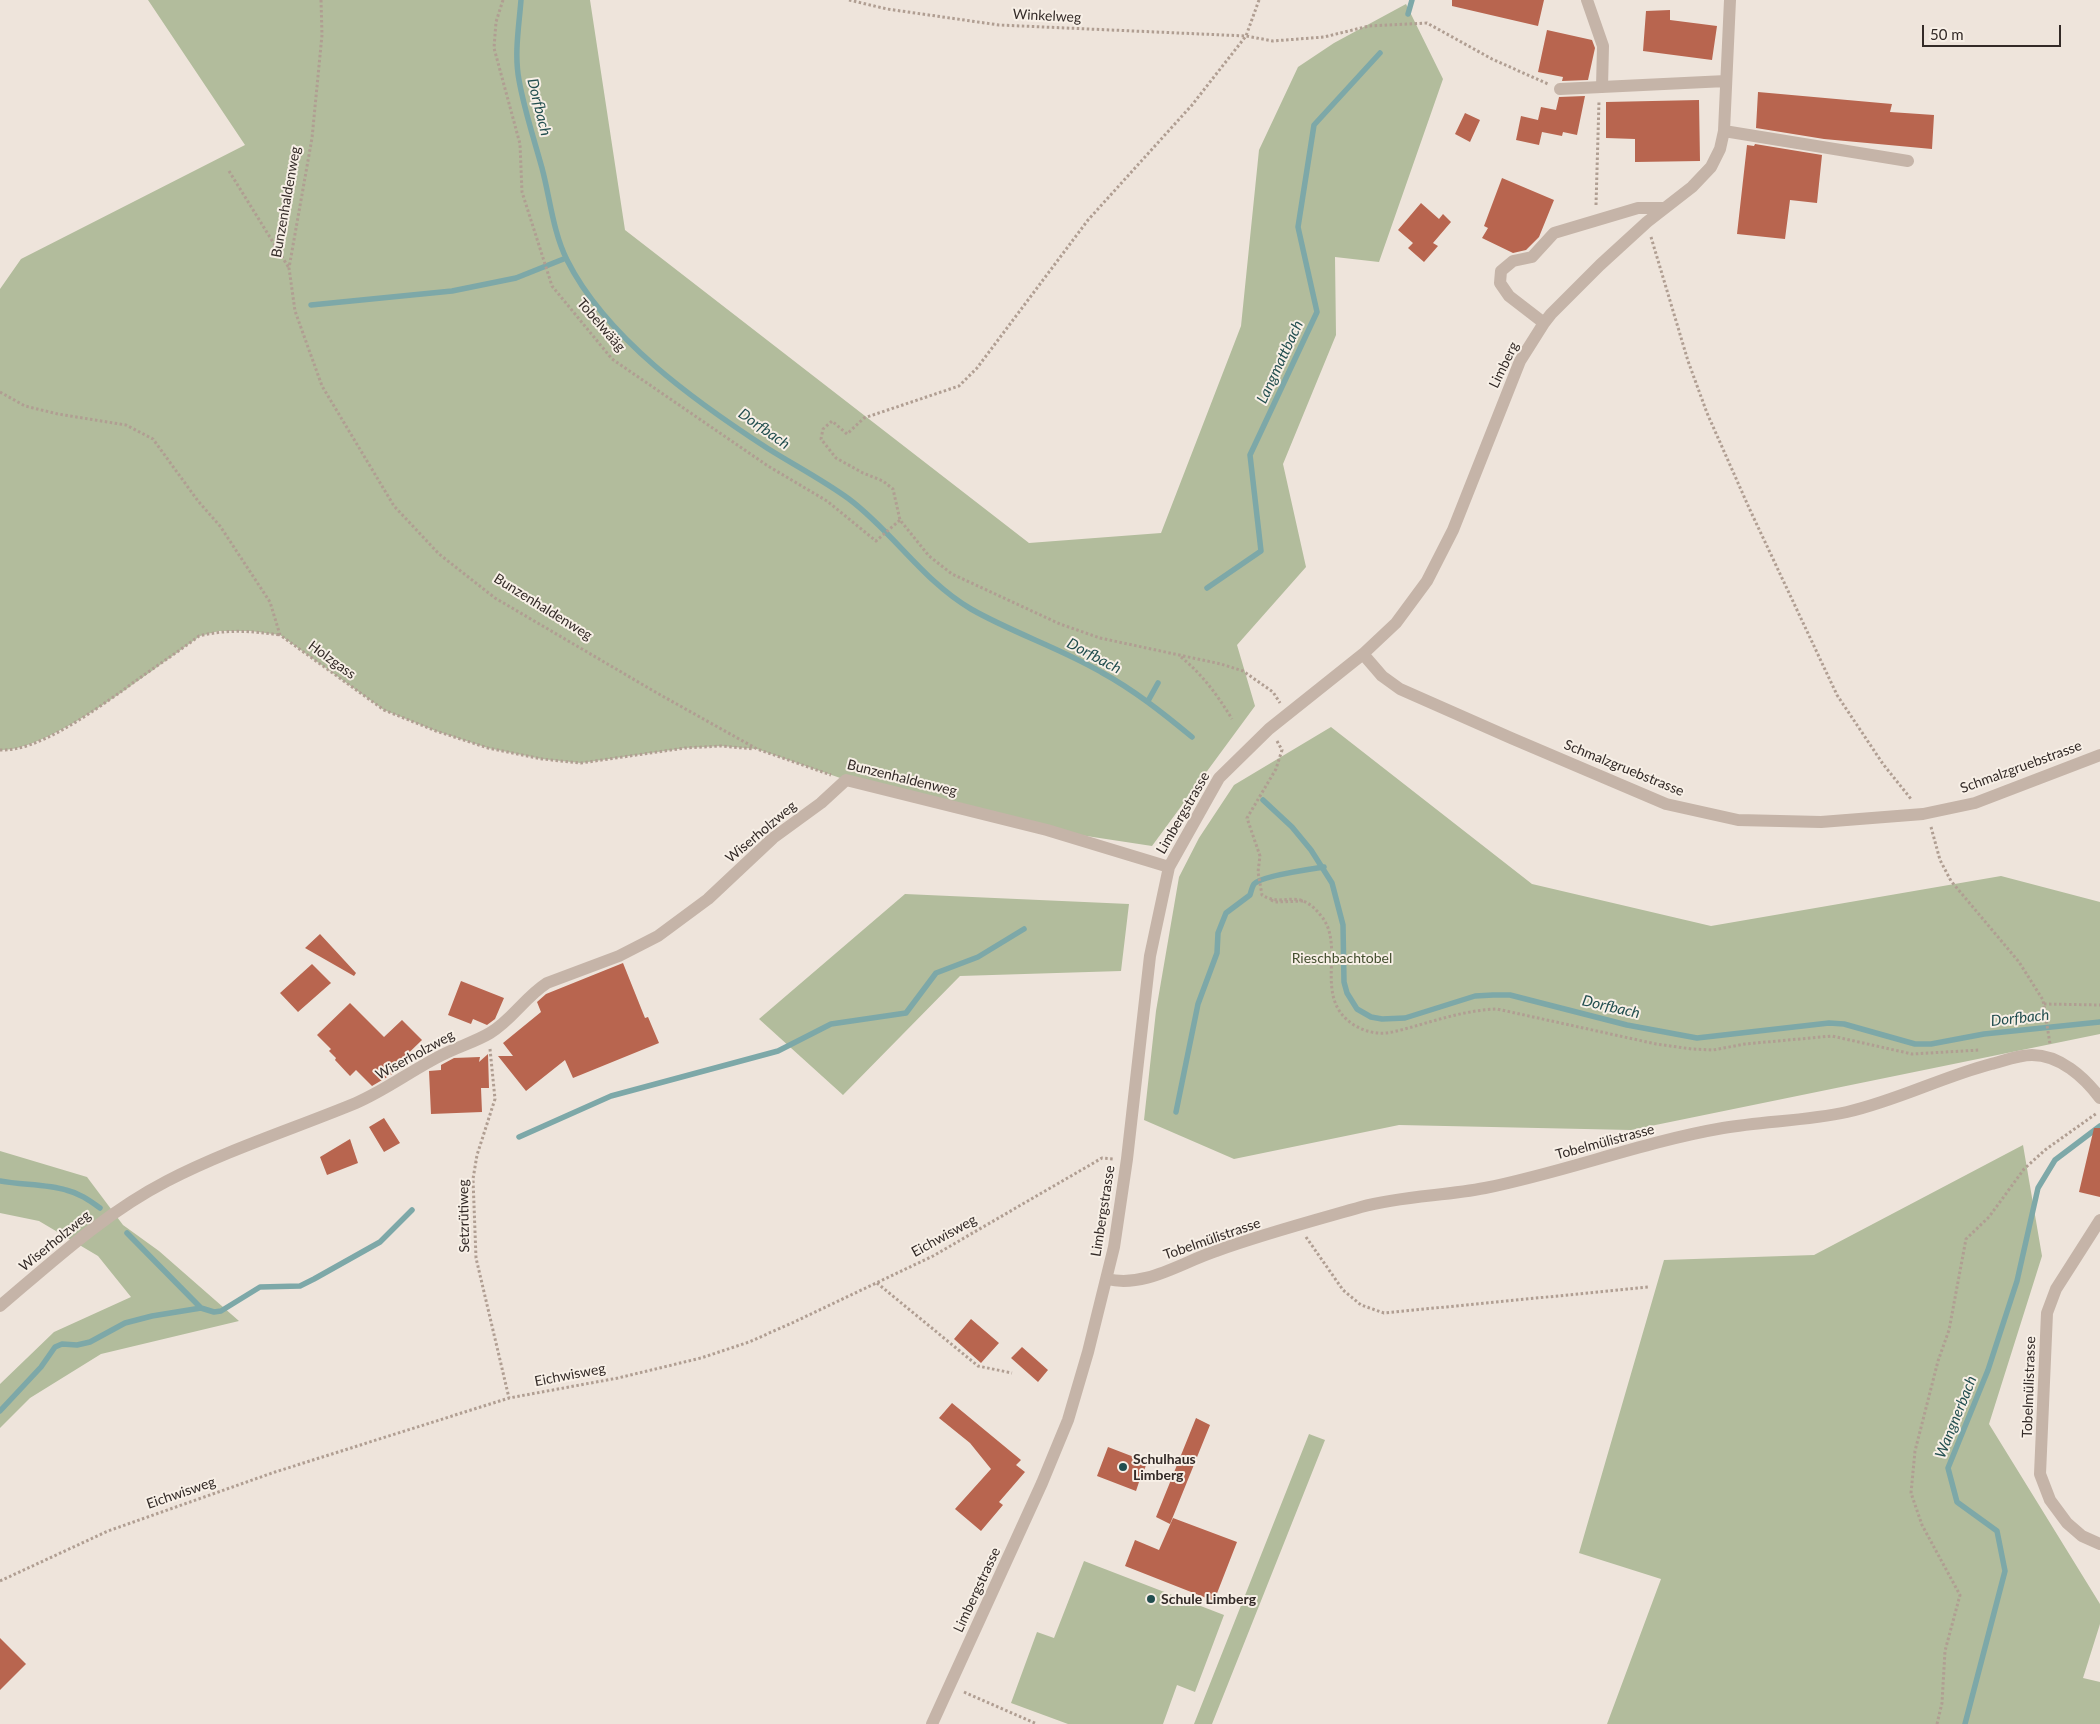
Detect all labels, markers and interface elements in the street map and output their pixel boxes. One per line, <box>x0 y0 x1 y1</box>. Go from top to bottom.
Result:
street label: Winkelweg <box>1012 6 1082 26</box>
scale bar <box>1925 15 2064 47</box>
text: 50 m <box>1930 25 1964 43</box>
water label: Dorfbach <box>523 76 555 138</box>
street label: Bunzenhaldenweg <box>268 145 304 259</box>
street label: Tobelwääg <box>573 295 629 355</box>
water label: Langmattbach <box>1253 318 1307 406</box>
street label: Limberg <box>1486 339 1522 391</box>
water label: Dorfbach <box>735 405 793 453</box>
street label: Bunzenhaldenweg <box>491 570 595 644</box>
water label: Dorfbach <box>1064 634 1124 678</box>
street label: Holzgass <box>305 637 359 683</box>
street label: Schmalzgruebstrasse <box>1561 736 1687 800</box>
street label: Schmalzgruebstrasse <box>1958 737 2084 797</box>
street label: Bunzenhaldenweg <box>845 756 959 800</box>
street label: Limbergstrasse <box>1153 769 1213 857</box>
street label: Wiserholzweg <box>722 798 800 866</box>
park label: Rieschbachtobel <box>1292 950 1392 966</box>
water label: Dorfbach <box>1580 992 1642 1022</box>
water label: Dorfbach <box>1990 1006 2050 1030</box>
street label: Wiserholzweg <box>373 1026 457 1084</box>
street label: Tobelmülistrasse <box>1554 1121 1656 1163</box>
street label: Limbergstrasse <box>1088 1164 1118 1258</box>
street label: Setzrütiweg <box>455 1179 473 1253</box>
street label: Wiserholzweg <box>16 1207 94 1275</box>
street label: Eichwisweg <box>909 1211 979 1261</box>
street label: Tobelmülistrasse <box>1161 1215 1263 1263</box>
street label: Tobelmülistrasse <box>2019 1336 2039 1438</box>
street label: Eichwisweg <box>533 1360 607 1390</box>
water label: Wangnerbach <box>1931 1373 1981 1461</box>
place label: Schulhaus Limberg <box>1133 1451 1196 1484</box>
marker: Schulhaus Limberg <box>1117 1461 1129 1473</box>
street label: Eichwisweg <box>144 1473 218 1513</box>
street label: Limbergstrasse <box>950 1545 1004 1635</box>
place label: Schule Limberg <box>1161 1591 1256 1607</box>
marker: Schule Limberg <box>1145 1593 1157 1605</box>

